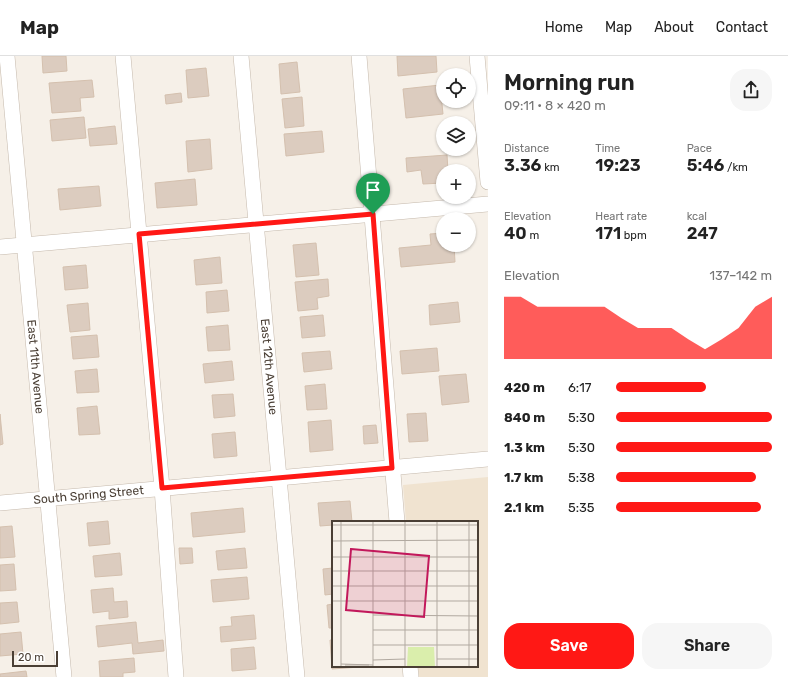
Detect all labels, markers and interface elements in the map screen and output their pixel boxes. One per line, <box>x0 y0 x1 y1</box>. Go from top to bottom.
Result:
text: Map <box>20 16 59 39</box>
text: Home <box>545 19 583 36</box>
text: Map <box>605 19 632 36</box>
text: About <box>654 19 694 36</box>
text: Contact <box>716 19 768 36</box>
map controls <box>436 68 476 252</box>
button: locate <box>436 68 476 108</box>
text: Morning run <box>504 69 635 96</box>
button: share <box>730 69 772 111</box>
text: 09:11 · 8 × 420 m <box>504 98 606 113</box>
button: layers <box>436 116 476 156</box>
text: Distance <box>504 142 549 155</box>
text: Time <box>595 142 620 155</box>
text: Pace <box>687 142 712 155</box>
text: 3.36 <box>504 155 541 175</box>
text: 19:23 <box>595 155 641 175</box>
text: 5:46 <box>687 155 724 175</box>
text: km <box>541 161 560 174</box>
text: /km <box>724 161 748 174</box>
button: + <box>436 164 476 204</box>
pin <box>356 173 390 214</box>
icon: arrive <box>362 179 384 201</box>
text: Elevation <box>504 210 551 223</box>
text: Heart rate <box>595 210 647 223</box>
text: kcal <box>687 210 707 223</box>
button: − <box>436 212 476 252</box>
text: 40 <box>504 223 527 243</box>
text: 171 <box>595 223 621 243</box>
text: 247 <box>687 223 718 243</box>
text: m <box>527 229 539 242</box>
text: bpm <box>621 229 647 242</box>
text: Elevation <box>504 268 560 283</box>
text: 137–142 m <box>709 268 772 283</box>
street label: East 12th Avenue <box>258 318 280 416</box>
street label: East 11th Avenue <box>24 319 47 415</box>
text: 420 m <box>504 380 545 395</box>
text: 6:17 <box>568 380 591 395</box>
text: 840 m <box>504 410 545 425</box>
text: 5:30 <box>568 410 595 425</box>
text: 1.3 km <box>504 440 545 455</box>
text: 5:30 <box>568 440 595 455</box>
text: 1.7 km <box>504 470 544 485</box>
text: 5:38 <box>568 470 595 485</box>
street label: South Spring Street <box>33 483 145 507</box>
text: 2.1 km <box>504 500 544 515</box>
text: 5:35 <box>568 500 595 515</box>
inset map <box>332 521 478 667</box>
button: Save <box>504 623 634 669</box>
button: Share <box>642 623 772 669</box>
scale bar <box>12 649 58 668</box>
text: 20 m <box>18 651 44 664</box>

